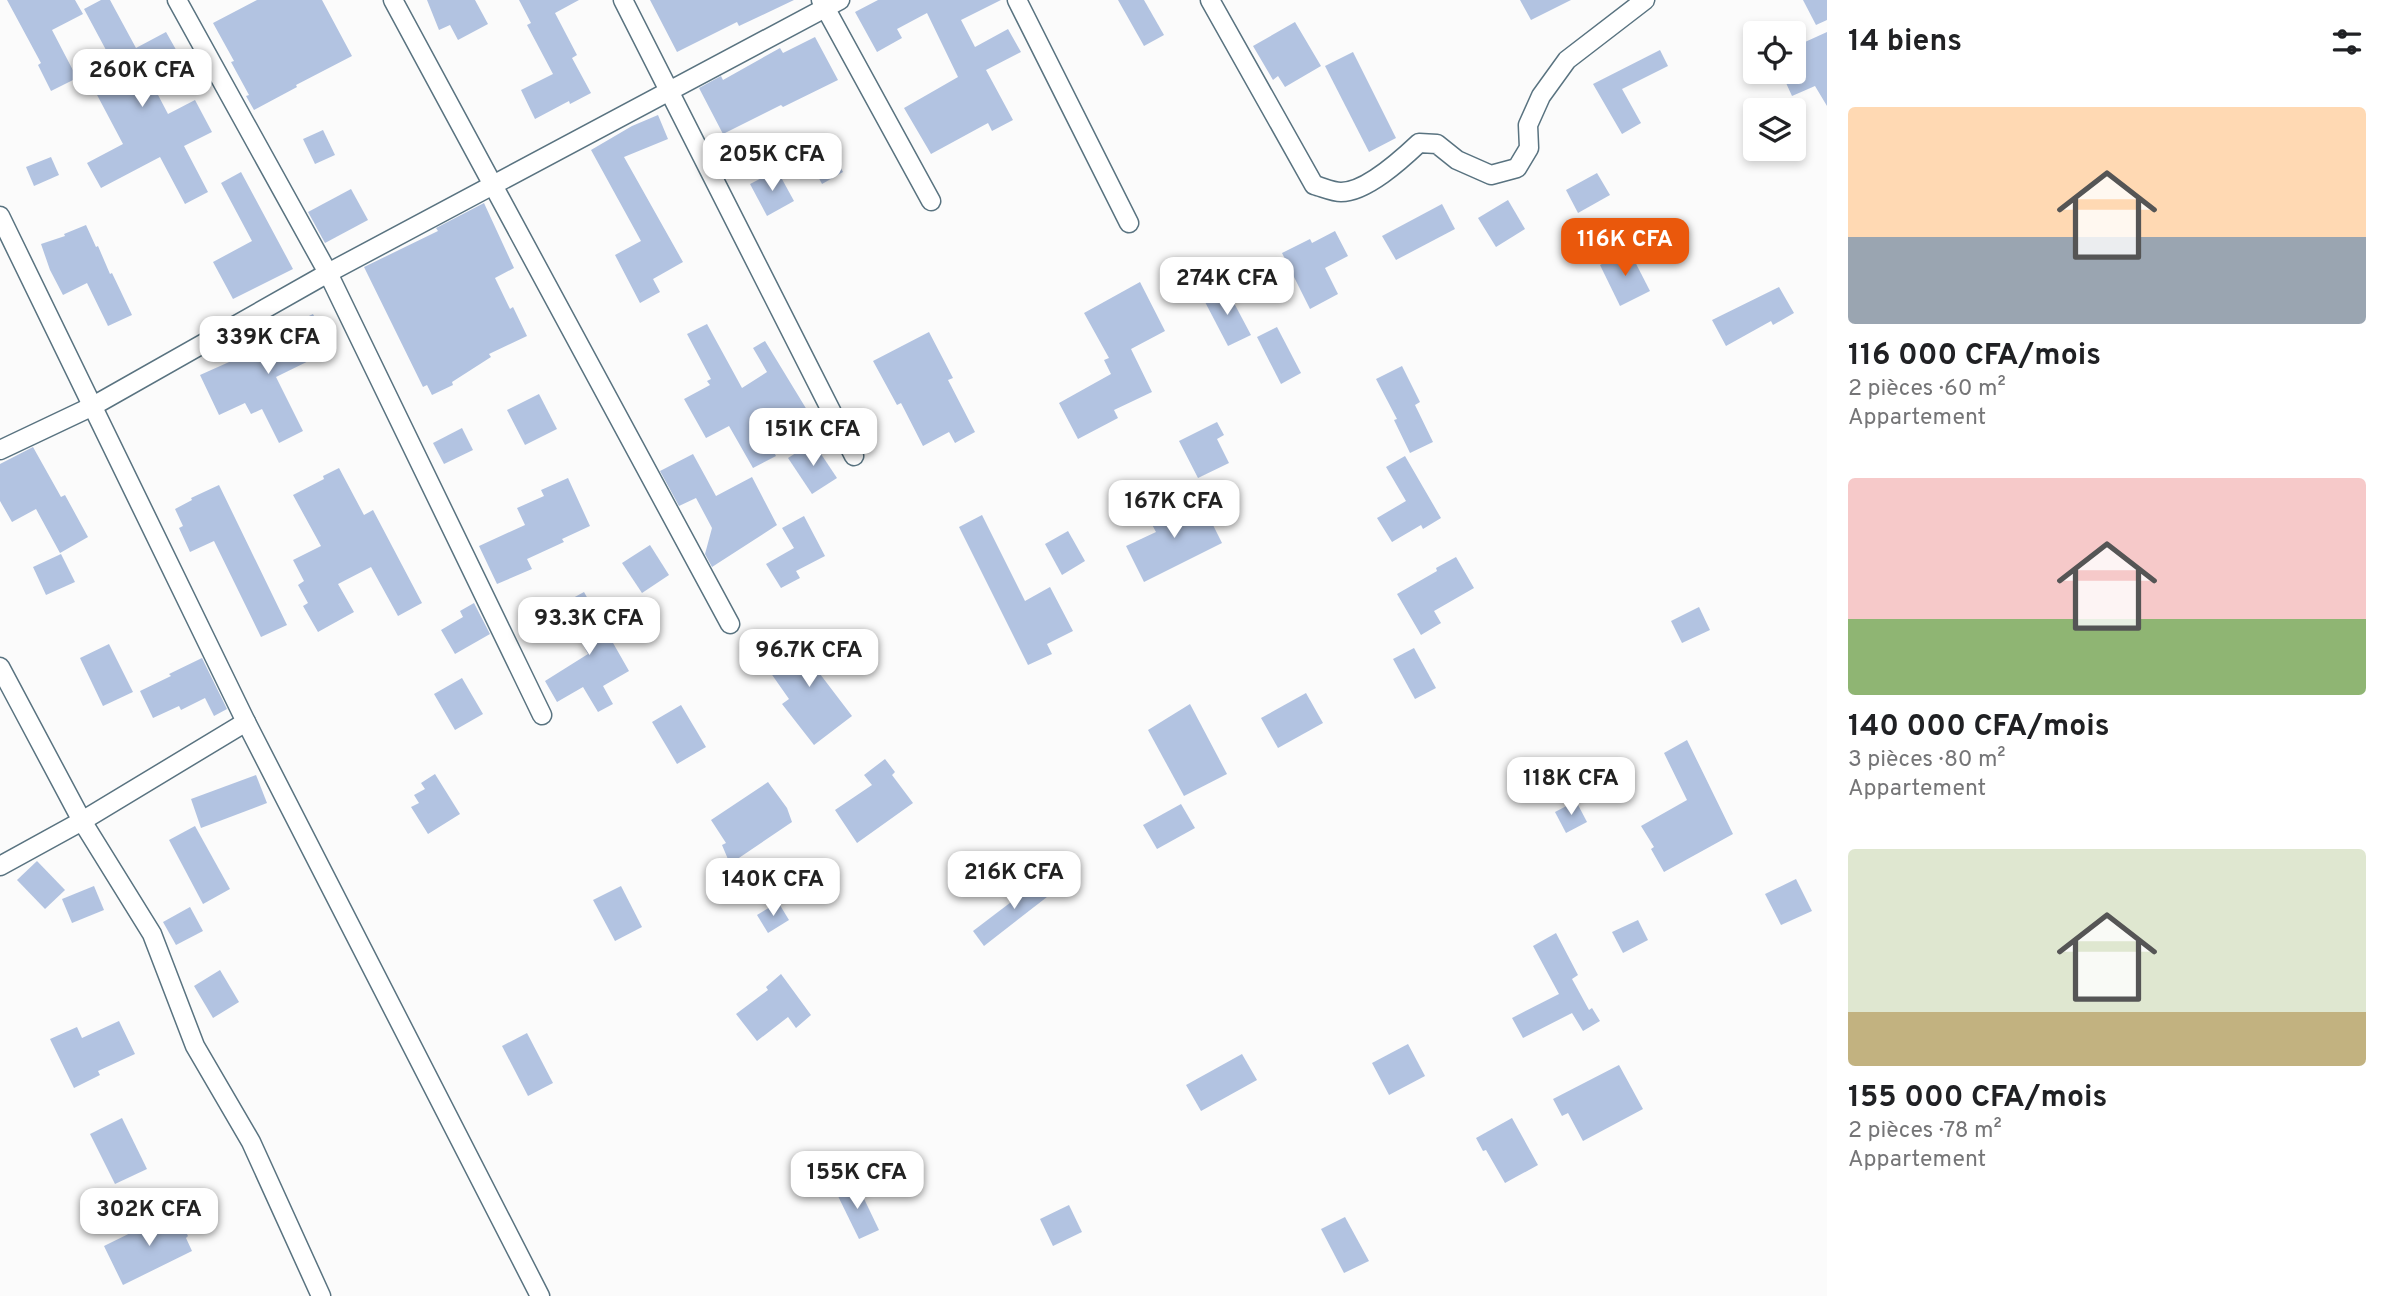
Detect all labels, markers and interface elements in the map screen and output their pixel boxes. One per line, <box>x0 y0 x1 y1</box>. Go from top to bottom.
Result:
map controls <box>1743 21 1806 161</box>
button: locate <box>1743 21 1806 84</box>
icon: filters <box>2328 23 2366 61</box>
text: 14 biens <box>1848 24 1962 61</box>
pin: 260K CFA <box>70 50 214 109</box>
text: 260K CFA <box>89 57 195 86</box>
button: layers <box>1743 98 1806 161</box>
pin: 205K CFA <box>700 134 844 193</box>
text: 205K CFA <box>719 141 825 170</box>
icon: home <box>2044 152 2170 278</box>
pin: 116K CFA <box>1553 218 1697 278</box>
text: 116K CFA <box>1577 226 1673 255</box>
pin: 274K CFA <box>1155 258 1299 317</box>
text: 274K CFA <box>1176 265 1278 294</box>
pin: 339K CFA <box>196 316 340 376</box>
text: 339K CFA <box>216 324 320 353</box>
text: 116 000 CFA/mois <box>1848 338 2101 375</box>
text: 2 pièces · 60 m² <box>1848 375 2006 404</box>
text: Appartement <box>1848 404 1986 433</box>
pin: 151K CFA <box>741 408 885 468</box>
text: 151K CFA <box>765 416 861 445</box>
pin: 167K CFA <box>1102 480 1246 540</box>
text: 167K CFA <box>1125 488 1223 517</box>
icon: home <box>2044 523 2170 649</box>
pin: 93.3K CFA <box>509 598 669 657</box>
text: 93.3K CFA <box>534 605 644 634</box>
pin: 96.7K CFA <box>729 630 889 689</box>
text: 96.7K CFA <box>755 637 863 666</box>
text: 140 000 CFA/mois <box>1848 709 2110 746</box>
text: 3 pièces · 80 m² <box>1848 746 2006 775</box>
pin: 118K CFA <box>1499 758 1643 817</box>
text: 118K CFA <box>1523 765 1619 794</box>
text: Appartement <box>1848 775 1986 804</box>
pin: 216K CFA <box>942 852 1086 911</box>
pin: 140K CFA <box>701 858 845 918</box>
text: 216K CFA <box>964 859 1064 888</box>
text: 140K CFA <box>722 866 824 895</box>
icon: home <box>2044 894 2170 1020</box>
text: 155 000 CFA/mois <box>1848 1080 2107 1117</box>
text: 2 pièces · 78 m² <box>1848 1117 2002 1146</box>
text: Appartement <box>1848 1146 1986 1175</box>
pin: 155K CFA <box>785 1152 929 1211</box>
text: 155K CFA <box>807 1159 907 1188</box>
pin: 302K CFA <box>77 1188 221 1248</box>
text: 302K CFA <box>96 1196 202 1225</box>

